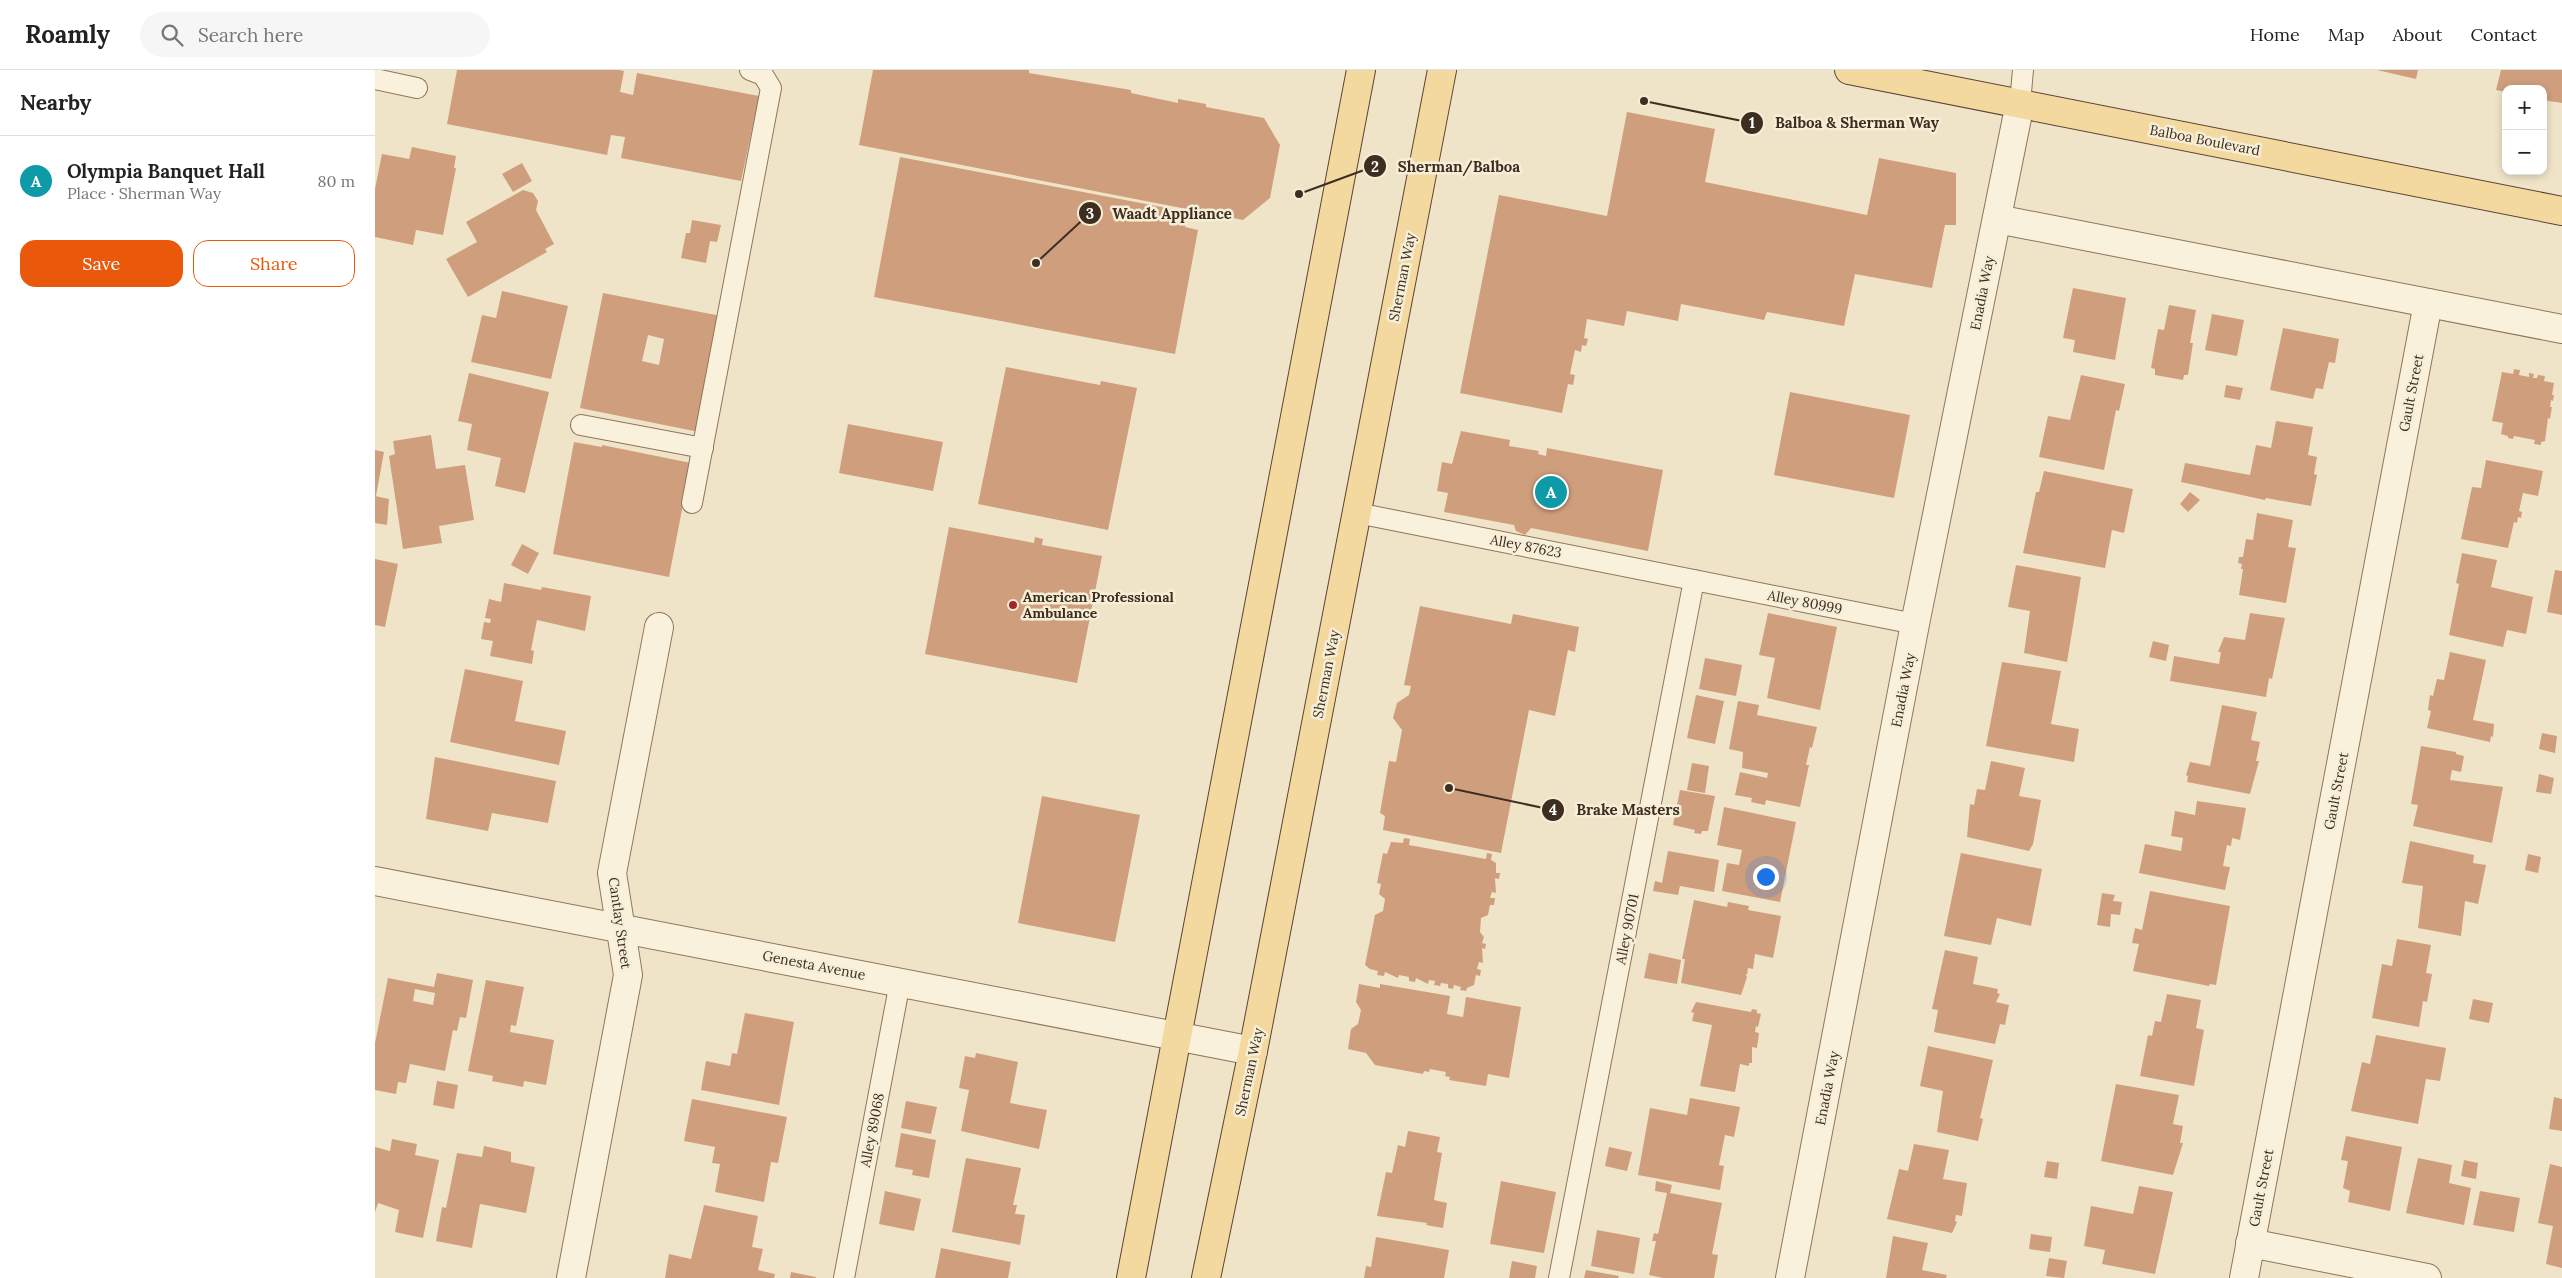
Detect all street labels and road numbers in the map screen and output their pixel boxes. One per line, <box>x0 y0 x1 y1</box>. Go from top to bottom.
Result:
street label: Balboa Boulevard <box>2148 120 2262 160</box>
street label: Sherman Way <box>1385 231 1420 323</box>
street label: Enadia Way <box>1966 254 1998 332</box>
street label: Gault Street <box>2395 352 2427 433</box>
street label: Alley 87623 <box>1488 530 1563 562</box>
street label: Alley 80999 <box>1765 586 1844 618</box>
street label: Sherman Way <box>1309 628 1344 720</box>
street label: Enadia Way <box>1887 651 1919 729</box>
street label: Gault Street <box>2320 750 2352 831</box>
street label: Cantlay Street <box>605 876 635 971</box>
street label: Alley 90701 <box>1611 892 1643 967</box>
street label: Genesta Avenue <box>761 946 867 984</box>
street label: Sherman Way <box>1231 1026 1267 1118</box>
street label: Enadia Way <box>1811 1049 1843 1127</box>
street label: Alley 89068 <box>856 1091 888 1170</box>
street label: Gault Street <box>2245 1147 2277 1228</box>

